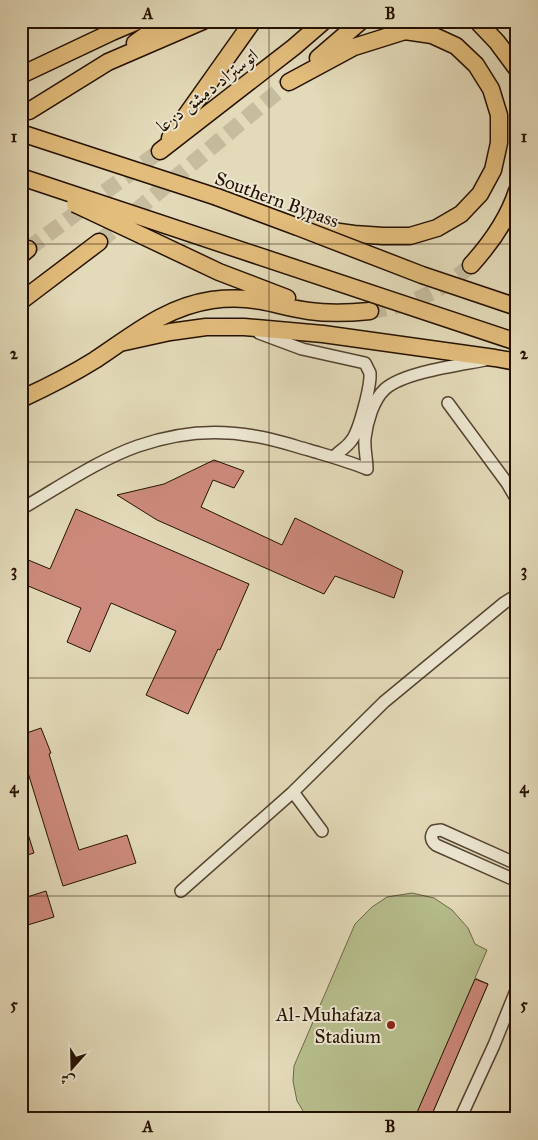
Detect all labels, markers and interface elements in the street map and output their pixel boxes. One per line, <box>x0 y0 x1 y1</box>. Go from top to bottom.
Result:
text: A <box>142 4 154 23</box>
text: B <box>385 4 395 23</box>
street label: اتوستراد دمشق درعا <box>152 44 263 138</box>
text: 1 <box>11 127 18 146</box>
text: 1 <box>521 127 528 146</box>
street label: Southern Bypass <box>212 166 342 233</box>
text: 2 <box>10 344 19 363</box>
text: 2 <box>520 344 529 363</box>
text: 3 <box>11 561 17 581</box>
text: 3 <box>521 561 527 581</box>
text: 4 <box>10 778 20 798</box>
text: 4 <box>520 778 530 798</box>
text: 5 <box>10 995 18 1014</box>
text: 5 <box>520 995 528 1014</box>
place label: Al-Muhafaza Stadium <box>275 1003 382 1048</box>
marker: Al-Muhafaza Stadium <box>385 1019 397 1031</box>
north arrow <box>48 1042 98 1092</box>
text: ش <box>58 1069 77 1090</box>
text: A <box>142 1117 154 1136</box>
text: B <box>385 1117 395 1136</box>

